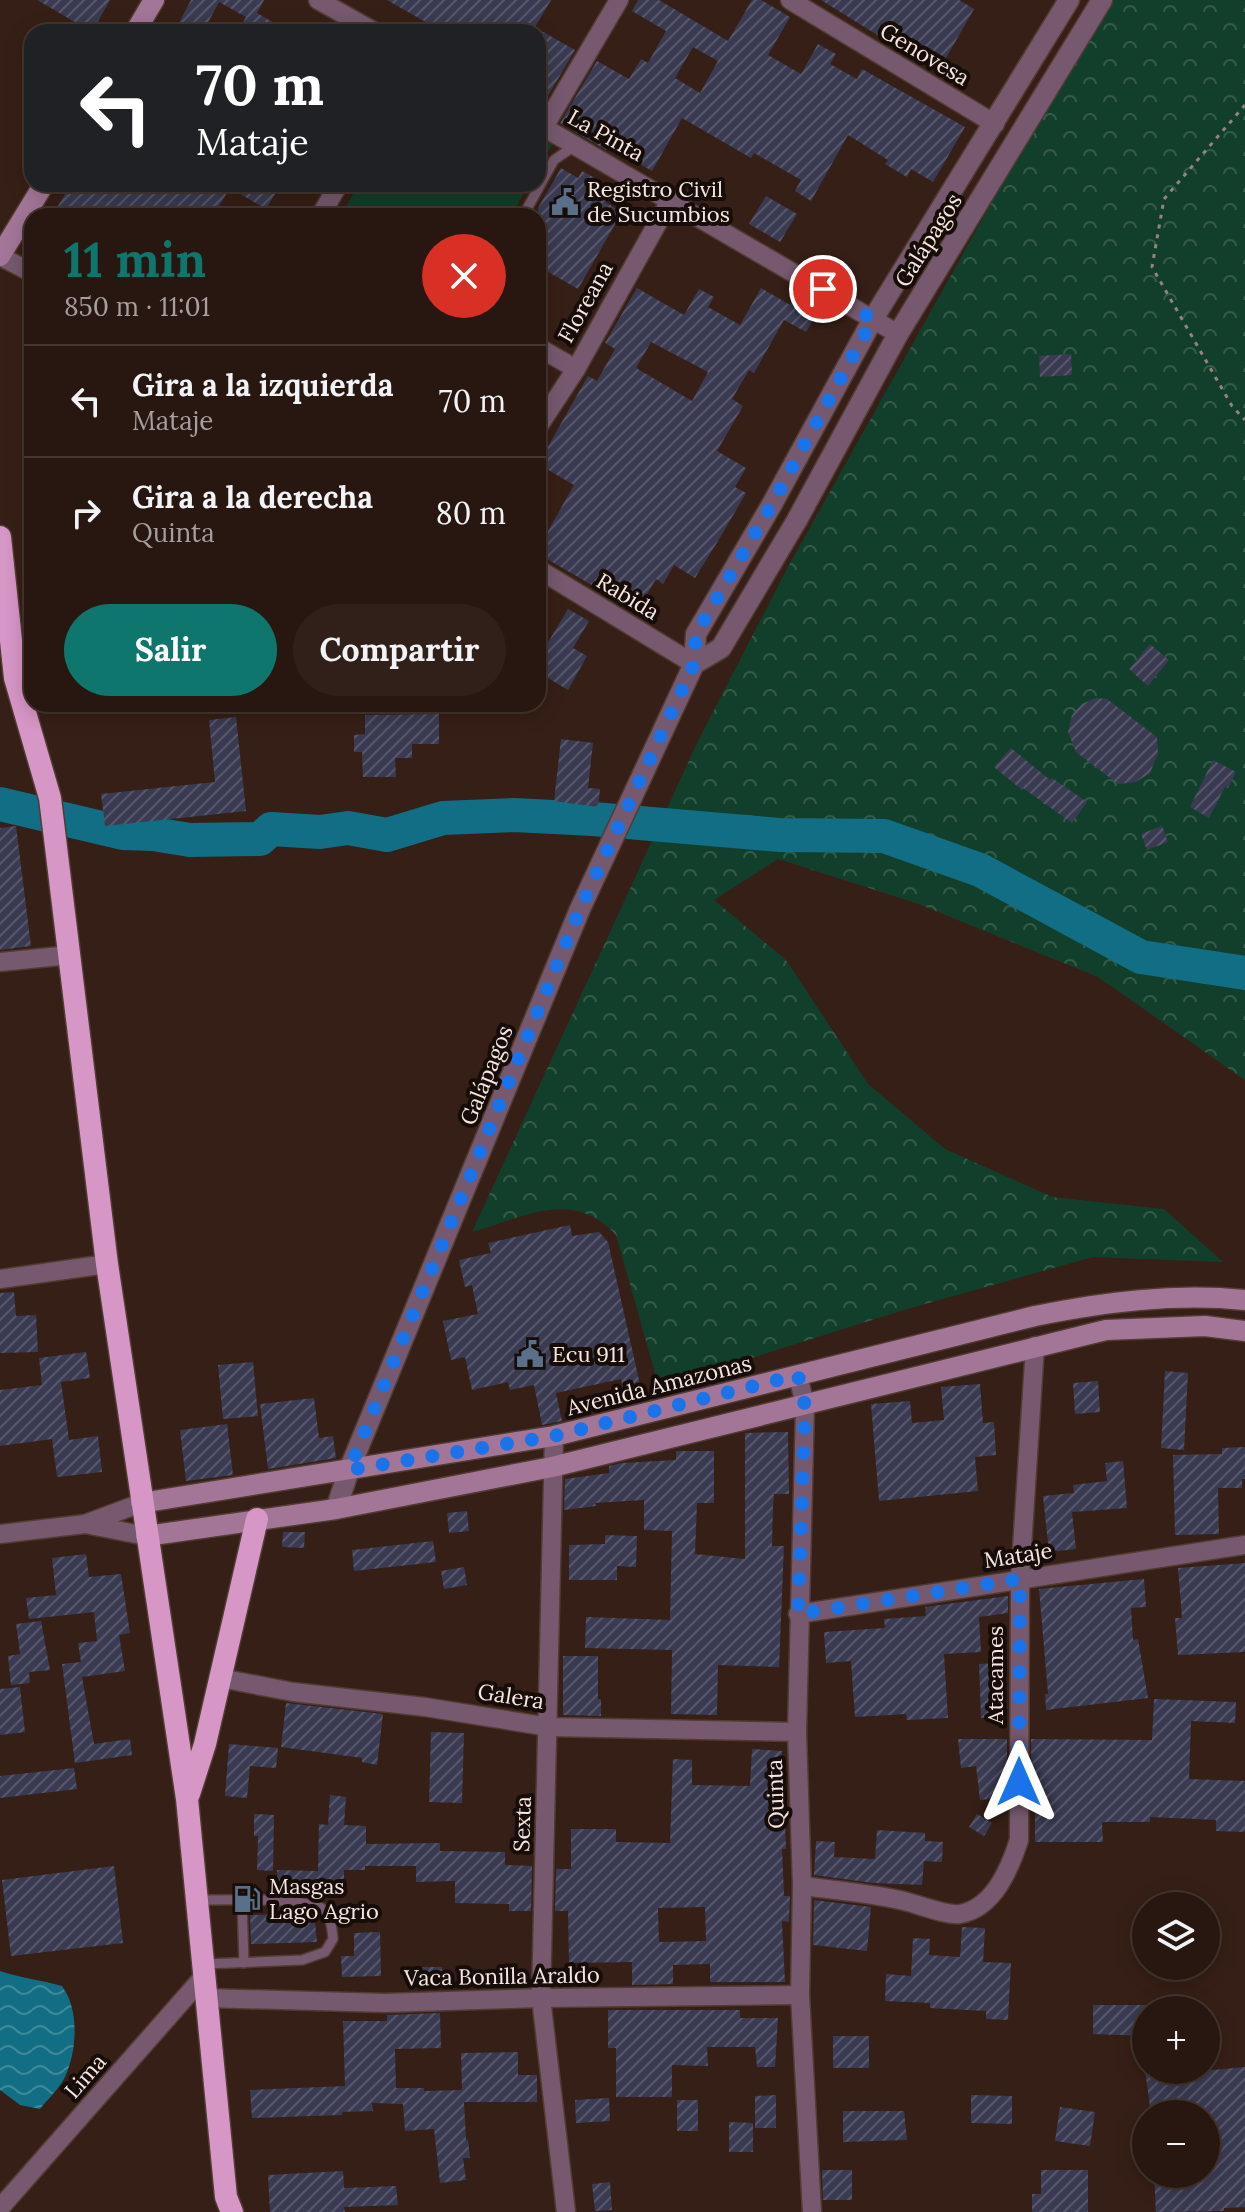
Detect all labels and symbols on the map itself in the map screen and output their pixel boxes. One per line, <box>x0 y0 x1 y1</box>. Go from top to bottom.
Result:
street label: Genovesa <box>875 16 975 92</box>
street label: La Pinta <box>563 103 649 167</box>
place label: Registro Civil de Sucumbios <box>587 175 730 228</box>
public building icon: Registro Civil de Sucumbios <box>550 187 580 217</box>
street label: Galápagos <box>888 188 968 292</box>
pin <box>789 255 857 323</box>
street label: Floreana <box>551 257 619 347</box>
street label: Rabida <box>591 566 665 626</box>
street label: Galápagos <box>453 1021 519 1129</box>
public building icon: Ecu 911 <box>515 1339 545 1369</box>
place label: Ecu 911 <box>552 1340 625 1368</box>
street label: Avenida Amazonas <box>563 1348 754 1422</box>
street label: Mataje <box>982 1536 1054 1574</box>
street label: Atacames <box>981 1626 1009 1725</box>
street label: Galera <box>476 1677 546 1715</box>
position arrow <box>977 1740 1061 1824</box>
street label: Quinta <box>760 1759 790 1829</box>
street label: Sexta <box>507 1796 537 1852</box>
place label: Masgas Lago Agrio <box>269 1872 379 1925</box>
fuel station icon: Masgas Lago Agrio <box>232 1884 262 1914</box>
street label: Vaca Bonilla Araldo <box>403 1960 600 1992</box>
street label: Lima <box>58 2048 112 2104</box>

